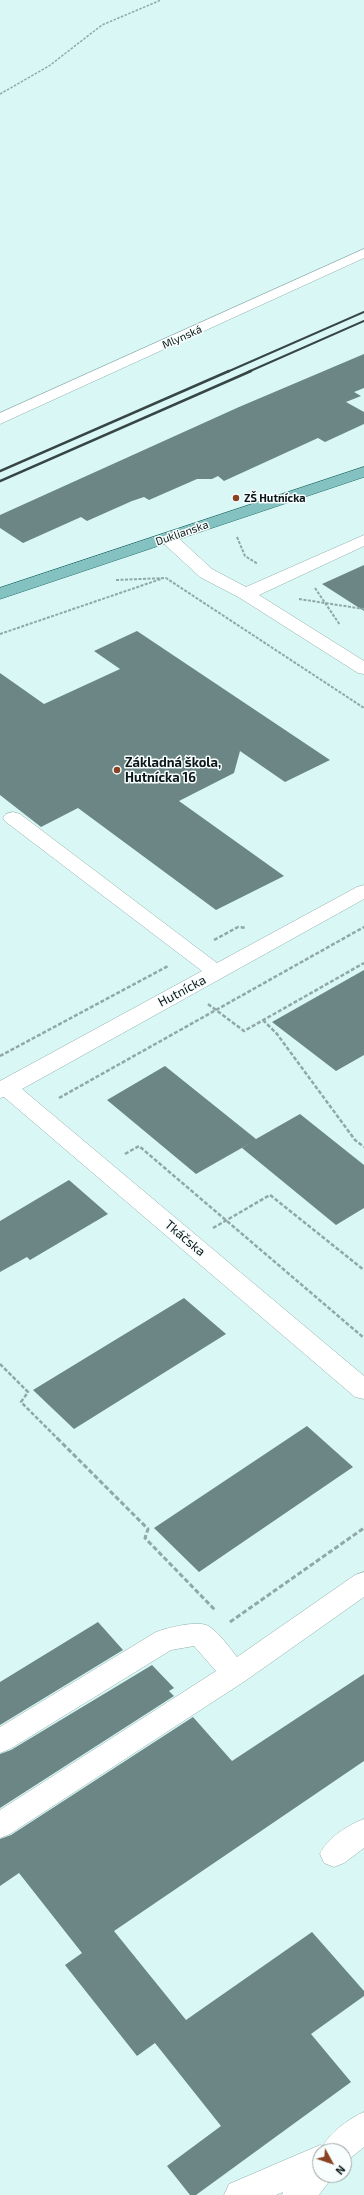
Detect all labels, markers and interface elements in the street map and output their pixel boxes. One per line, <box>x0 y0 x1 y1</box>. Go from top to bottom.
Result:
street label: Mlynská <box>160 322 204 352</box>
place label: ZŠ Hutnícka <box>244 491 306 505</box>
marker: ZŠ Hutnícka <box>231 493 241 503</box>
street label: Duklianska <box>154 518 210 548</box>
place label: Základná škola, Hutnícka 16 <box>125 755 221 786</box>
marker: Základná škola, Hutnícka 16 <box>112 765 122 775</box>
street label: Hutnícka <box>155 972 209 1010</box>
street label: Tkáčska <box>162 1217 208 1259</box>
north arrow <box>312 2143 352 2183</box>
text: N <box>333 2163 348 2178</box>

